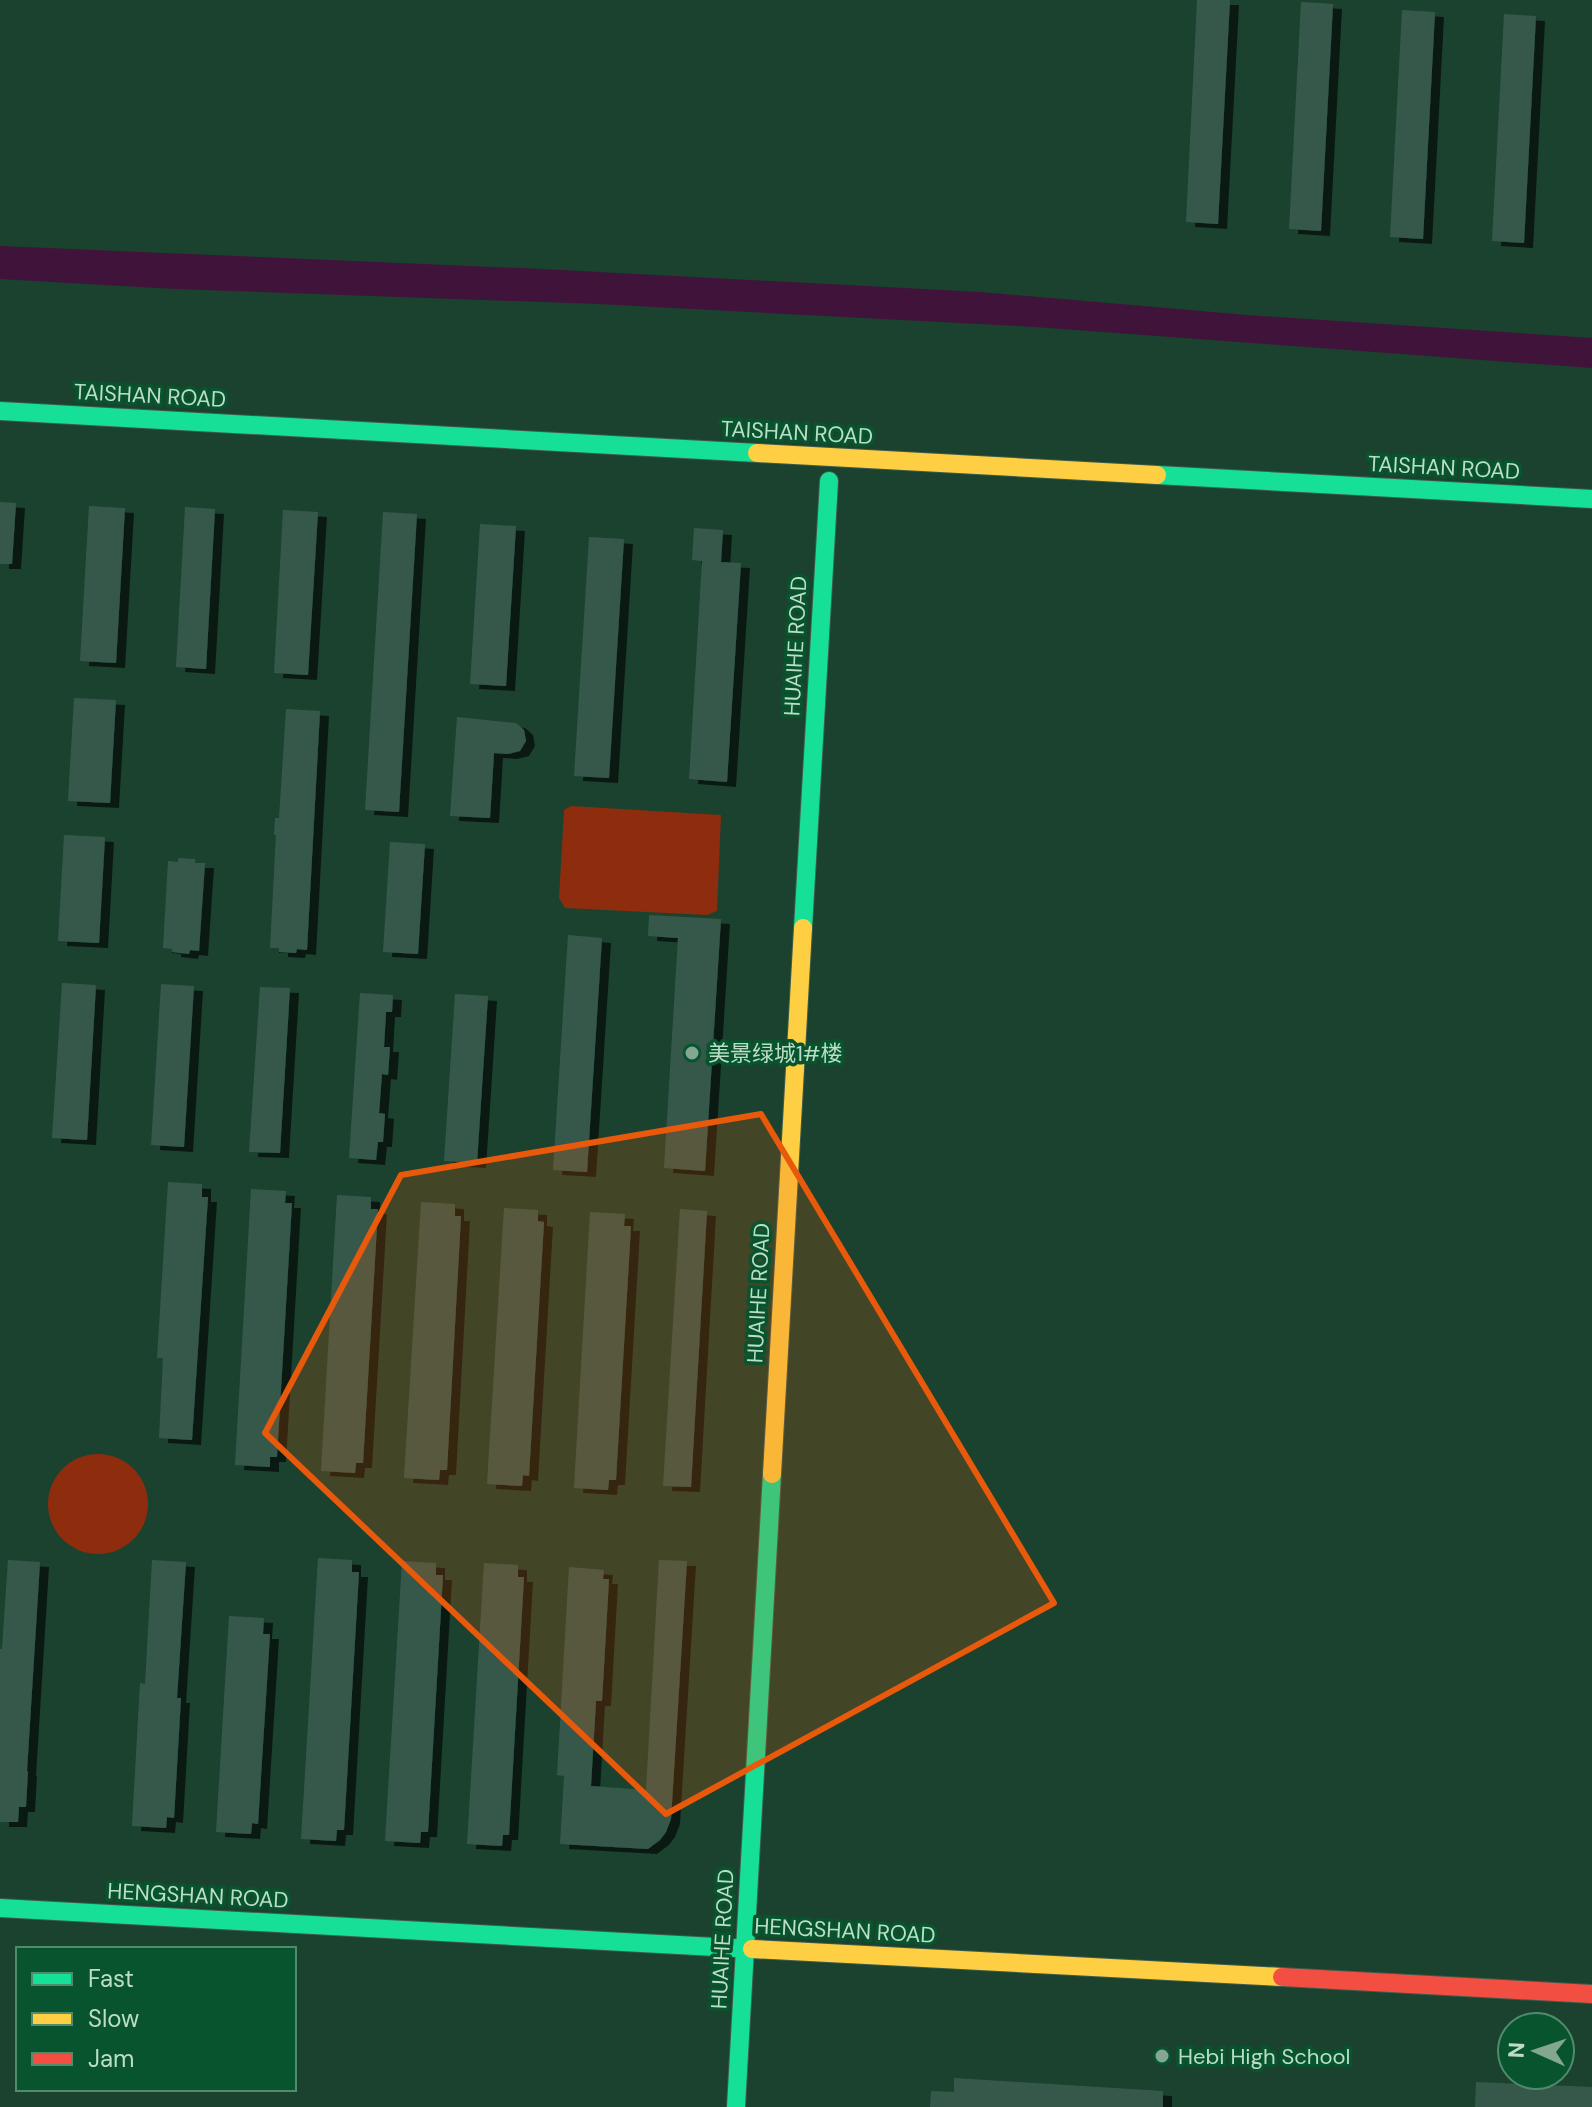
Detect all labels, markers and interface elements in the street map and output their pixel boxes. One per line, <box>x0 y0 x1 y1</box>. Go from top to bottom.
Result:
street label: TAISHAN ROAD <box>73 377 227 414</box>
street label: TAISHAN ROAD <box>720 414 874 451</box>
street label: TAISHAN ROAD <box>1367 449 1521 486</box>
street label: HUAIHE ROAD <box>777 575 814 717</box>
place label: 美景绿城1#楼 <box>708 1039 843 1068</box>
marker: 美景绿城1#楼 <box>683 1044 701 1062</box>
street label: HUAIHE ROAD <box>740 1222 777 1364</box>
street label: HUAIHE ROAD <box>704 1868 741 2010</box>
street label: HENGSHAN ROAD <box>107 1876 289 1915</box>
street label: HENGSHAN ROAD <box>754 1911 936 1950</box>
legend <box>16 1947 296 2091</box>
text: Fast <box>88 1963 134 1994</box>
text: Slow <box>88 2003 139 2034</box>
north arrow <box>1496 2011 1576 2091</box>
text: N <box>1502 2041 1531 2059</box>
place label: Hebi High School <box>1178 2042 1350 2071</box>
text: Jam <box>88 2043 134 2074</box>
marker: Hebi High School <box>1153 2047 1171 2065</box>

